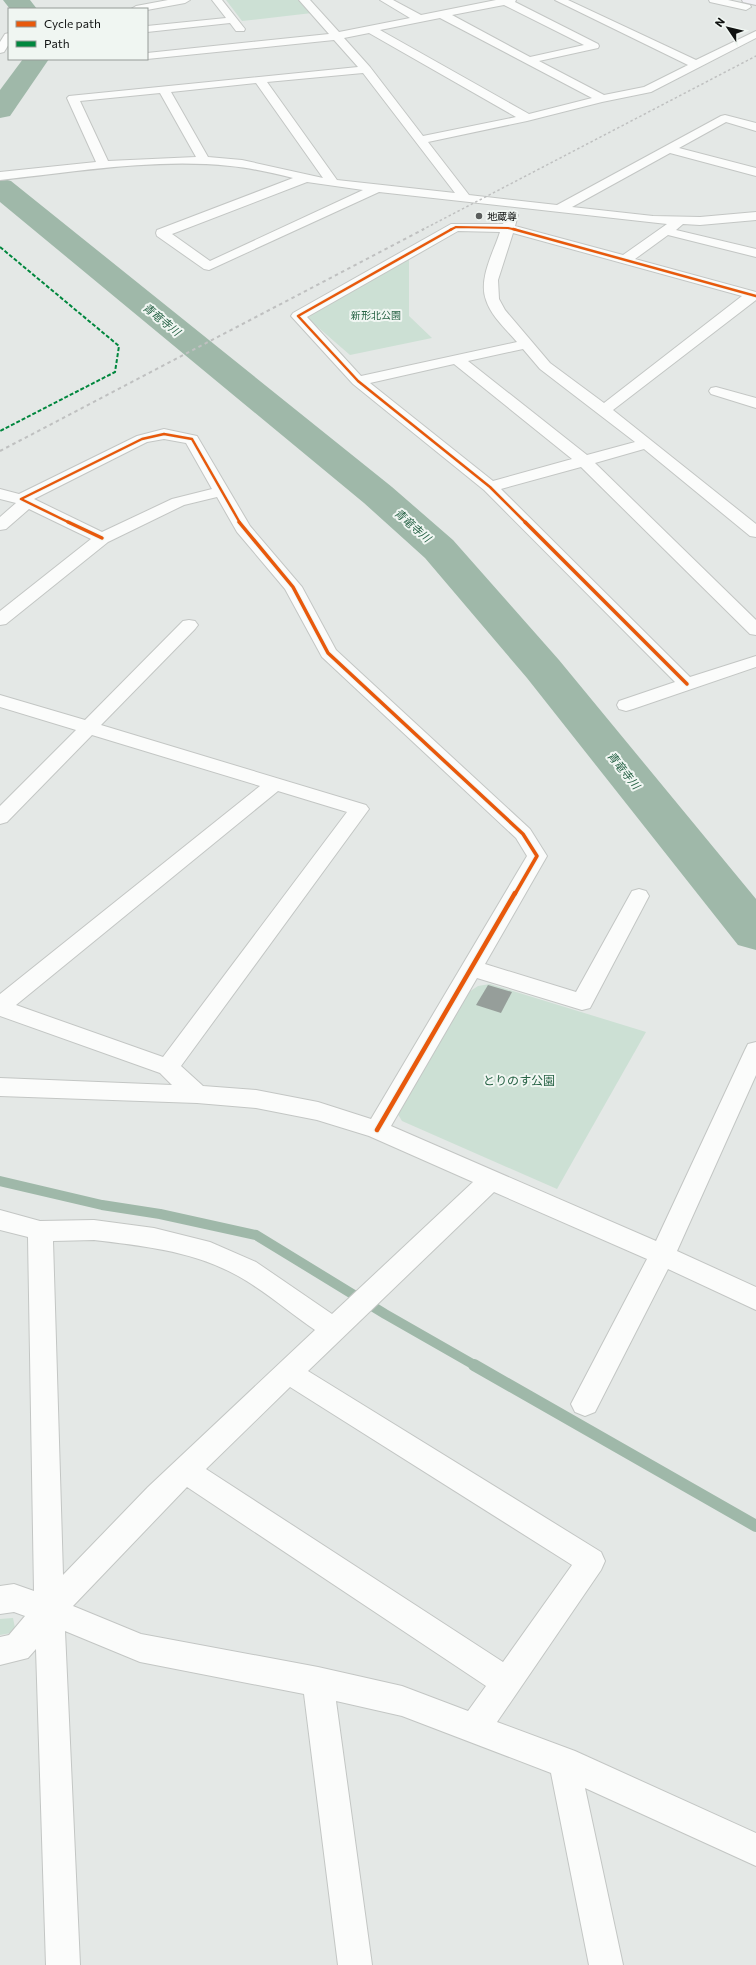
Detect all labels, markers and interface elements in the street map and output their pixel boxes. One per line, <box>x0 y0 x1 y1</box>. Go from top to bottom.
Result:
legend <box>8 8 148 60</box>
north arrow <box>708 8 748 48</box>
text: N <box>712 15 727 29</box>
text: Cycle path <box>44 16 101 30</box>
text: Path <box>44 36 70 50</box>
place label: 地蔵尊 <box>487 210 517 222</box>
marker: 地蔵尊 <box>474 211 484 221</box>
water label: 青竜寺川 <box>141 300 184 339</box>
park label: 新形北公園 <box>351 309 401 321</box>
water label: 青竜寺川 <box>392 506 435 545</box>
water label: 青竜寺川 <box>605 749 644 792</box>
park label: とりのす公園 <box>483 1073 555 1087</box>

